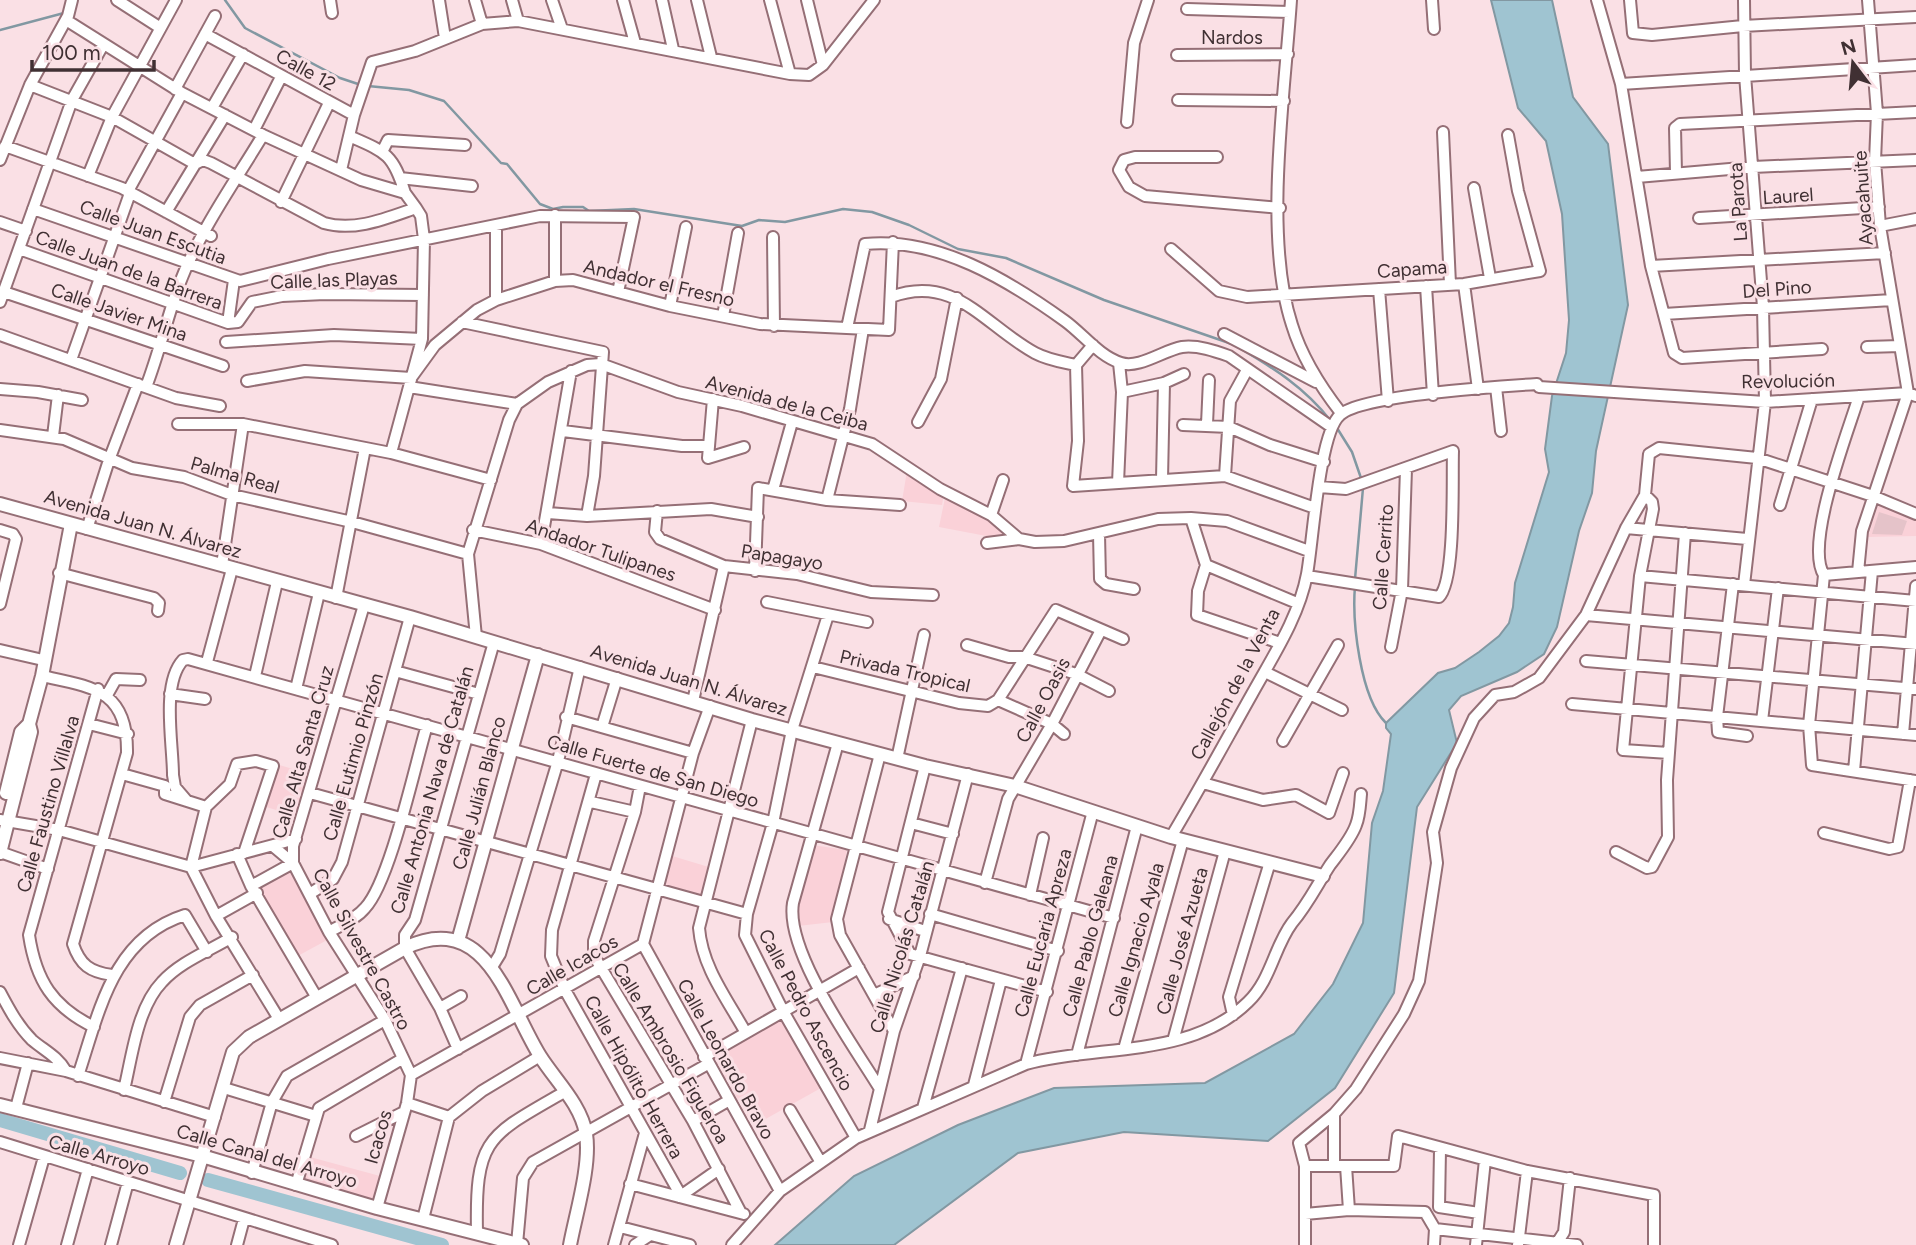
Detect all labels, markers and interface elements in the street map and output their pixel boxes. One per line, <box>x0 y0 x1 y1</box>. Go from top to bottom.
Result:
street label: Nardos <box>1201 26 1263 49</box>
scale bar <box>32 28 154 72</box>
north arrow <box>1818 28 1888 98</box>
text: N <box>1838 34 1859 60</box>
text: 100 m <box>42 40 101 65</box>
street label: Calle 12 <box>272 44 340 96</box>
street label: Ayacahuite <box>1848 150 1878 246</box>
street label: La Parota <box>1724 162 1752 242</box>
street label: Laurel <box>1762 183 1814 209</box>
street label: Calle Juan Escutia <box>76 195 230 269</box>
street label: Calle Juan de la Barrera <box>32 225 226 315</box>
street label: Andador el Fresno <box>581 254 737 312</box>
street label: Capama <box>1376 255 1448 283</box>
street label: Calle las Playas <box>270 266 398 294</box>
street label: Del Pino <box>1742 275 1812 303</box>
street label: Calle Javier Mina <box>48 278 190 346</box>
street label: Revolución <box>1741 369 1835 393</box>
street label: Avenida de la Ceiba <box>703 370 871 436</box>
street label: Palma Real <box>188 451 282 499</box>
street label: Avenida Juan N. Álvarez <box>42 485 244 563</box>
street label: Calle Cerrito <box>1368 503 1398 611</box>
street label: Andador Tulipanes <box>523 514 679 586</box>
street label: Papagayo <box>739 539 825 575</box>
street label: Callejón de la Venta <box>1185 604 1285 764</box>
street label: Avenida Juan N. Álvarez <box>588 639 790 721</box>
street label: Privada Tropical <box>837 645 973 697</box>
street label: Calle Oasis <box>1011 653 1075 747</box>
street label: Calle Alta Santa Cruz <box>267 663 339 841</box>
street label: Calle Antonia Nava de Catalán <box>386 663 478 917</box>
street label: Calle Eutimio Pinzón <box>318 670 388 844</box>
street label: Calle Faustino Villalva <box>12 713 84 895</box>
street label: Calle Julián Blanco <box>447 714 511 872</box>
street label: Calle Fuerte de San Diego <box>544 730 762 812</box>
street label: Calle Eucaria Apreza <box>1009 846 1077 1020</box>
street label: Calle Pablo Galeana <box>1057 852 1123 1020</box>
street label: Calle Nicolás Catalán <box>865 858 939 1036</box>
street label: Calle Ignacio Ayala <box>1103 860 1169 1020</box>
street label: Calle Silvestre Castro <box>308 864 416 1034</box>
street label: Calle José Azueta <box>1151 865 1213 1017</box>
street label: Calle Pedro Ascencio <box>754 925 858 1095</box>
street label: Calle Icacos <box>522 929 622 1000</box>
street label: Calle Ambrosio Figueroa <box>608 958 734 1148</box>
street label: Calle Leonardo Bravo <box>672 975 780 1143</box>
street label: Calle Hipólito Herrera <box>580 991 688 1163</box>
street label: Icacos <box>359 1107 397 1167</box>
street label: Calle Canal del Arroyo <box>174 1119 360 1193</box>
street label: Calle Arroyo <box>46 1130 152 1180</box>

